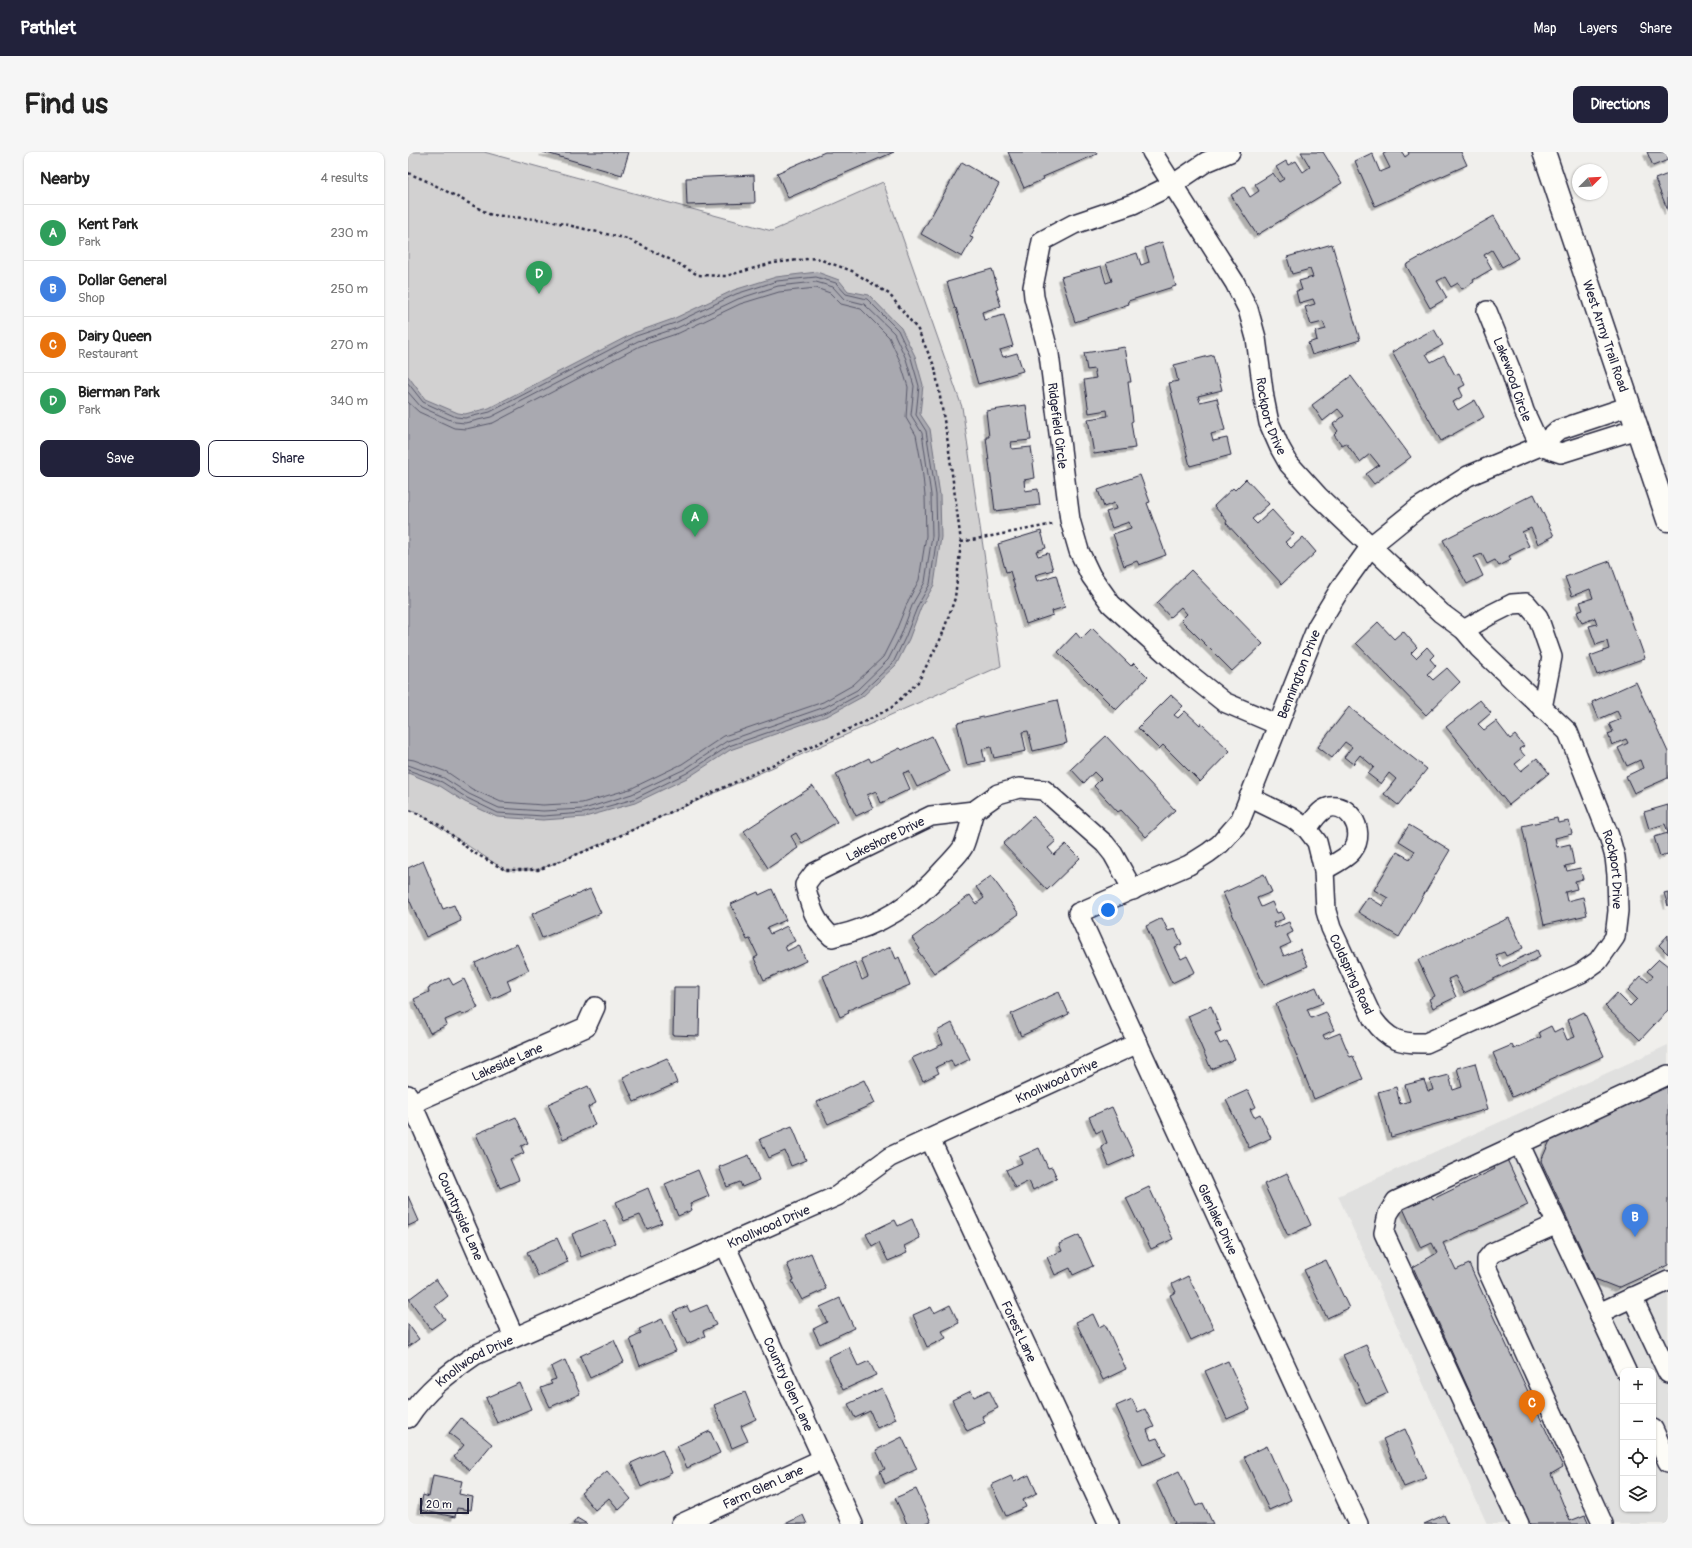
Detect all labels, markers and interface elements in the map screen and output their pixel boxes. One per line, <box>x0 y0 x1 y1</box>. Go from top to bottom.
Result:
text: Pathlet <box>20 16 76 40</box>
text: Map <box>1534 20 1557 37</box>
text: Layers <box>1579 20 1617 37</box>
text: Share <box>1639 20 1672 37</box>
button: Directions <box>1573 86 1668 123</box>
text: Find us <box>24 87 108 122</box>
north arrow <box>1572 164 1608 200</box>
text: Nearby <box>40 168 89 189</box>
text: 4 results <box>321 170 368 186</box>
text: Kent Park <box>78 215 138 234</box>
text: A <box>49 225 57 241</box>
text: 230 m <box>331 225 368 241</box>
text: Park <box>78 234 101 250</box>
pin: D <box>526 261 552 294</box>
text: Dollar General <box>78 271 167 290</box>
street label: West Army Trail Road <box>1579 278 1631 394</box>
text: B <box>49 281 57 297</box>
text: 250 m <box>330 281 368 297</box>
text: Shop <box>78 290 105 306</box>
text: Dairy Queen <box>78 327 152 346</box>
street label: Lakewood Circle <box>1489 335 1535 425</box>
text: C <box>49 337 57 353</box>
text: 270 m <box>331 337 368 353</box>
text: Restaurant <box>78 346 138 362</box>
street label: Rockport Drive <box>1252 376 1290 459</box>
street label: Ridgefield Circle <box>1044 382 1071 470</box>
text: Bierman Park <box>78 383 160 402</box>
text: D <box>49 393 57 409</box>
text: 340 m <box>330 393 368 409</box>
text: Park <box>78 402 101 418</box>
button: Save <box>40 440 200 477</box>
button: Share <box>208 440 368 477</box>
pin: A <box>682 504 708 537</box>
street label: Bennington Drive <box>1274 627 1324 721</box>
street label: Lakeshore Drive <box>843 813 928 865</box>
street label: Rockport Drive <box>1598 828 1625 910</box>
your location <box>1098 900 1118 920</box>
street label: Coldspring Road <box>1325 932 1377 1017</box>
street label: Lakeside Lane <box>469 1040 546 1085</box>
street label: Knollwood Drive <box>1013 1055 1101 1107</box>
street label: Countryside Lane <box>434 1170 487 1264</box>
street label: Glenlake Drive <box>1194 1181 1241 1258</box>
street label: Knollwood Drive <box>725 1202 813 1252</box>
pin: B <box>1622 1204 1648 1237</box>
street label: Forest Lane <box>997 1299 1040 1365</box>
street label: Knollwood Drive <box>432 1332 516 1391</box>
street label: Country Glen Lane <box>759 1335 817 1435</box>
map controls <box>1620 1368 1656 1512</box>
button: + <box>1620 1368 1656 1404</box>
pin: C <box>1519 1390 1545 1423</box>
button: − <box>1620 1404 1656 1440</box>
button: locate <box>1620 1440 1656 1476</box>
street label: Farm Glen Lane <box>720 1462 807 1513</box>
button: layers <box>1620 1476 1656 1512</box>
scale bar <box>420 1496 469 1515</box>
text: 20 m <box>426 1498 452 1511</box>

